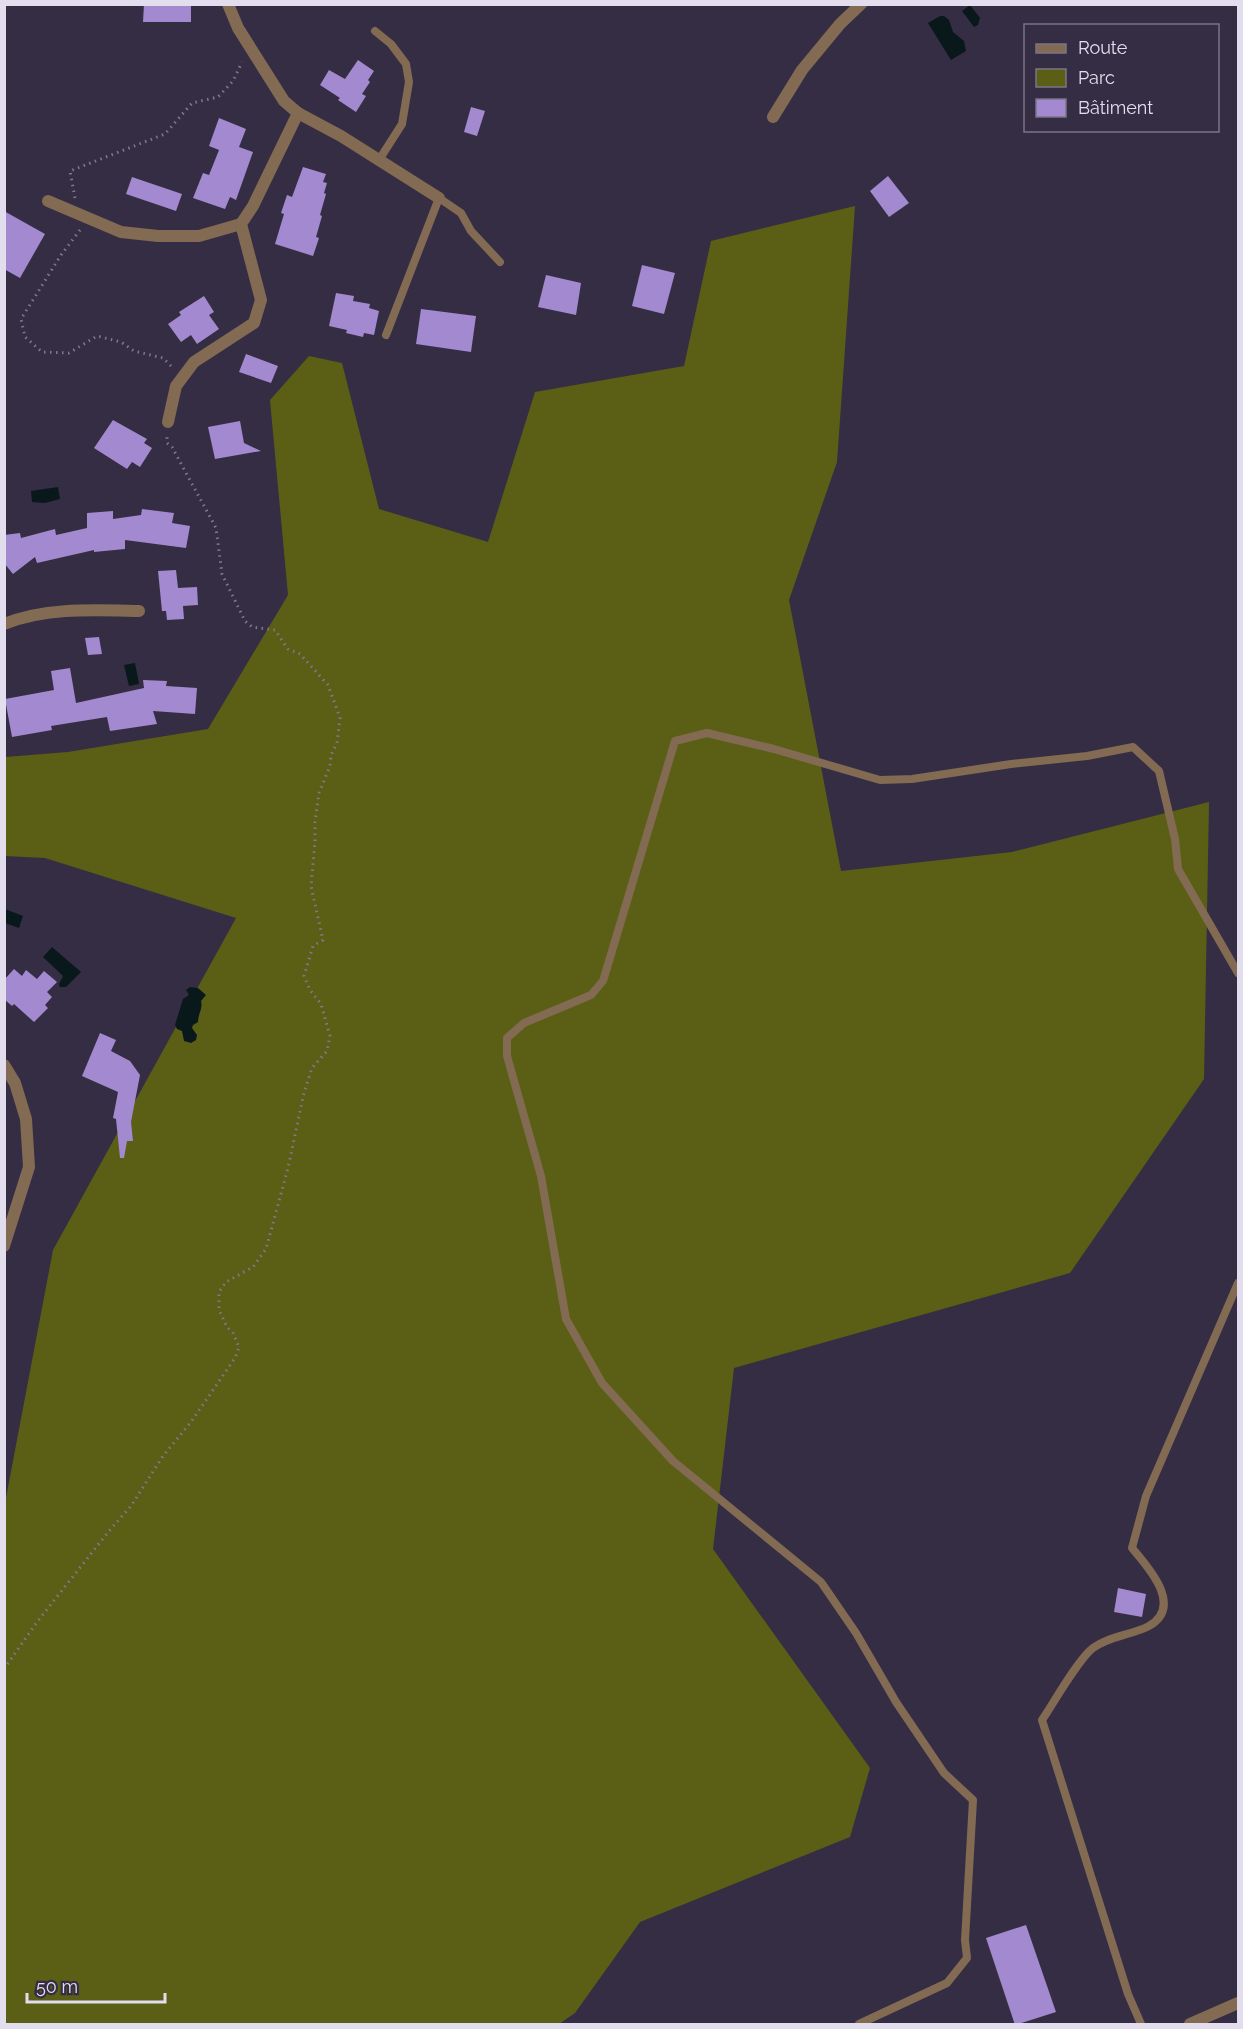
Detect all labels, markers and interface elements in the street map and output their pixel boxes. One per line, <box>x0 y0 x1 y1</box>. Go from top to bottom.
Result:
legend <box>1024 24 1219 132</box>
text: Route <box>1078 37 1128 58</box>
text: Parc <box>1078 67 1115 88</box>
text: Bâtiment <box>1078 97 1153 118</box>
scale bar <box>27 1966 165 2004</box>
text: 50 m <box>36 1976 78 1997</box>

